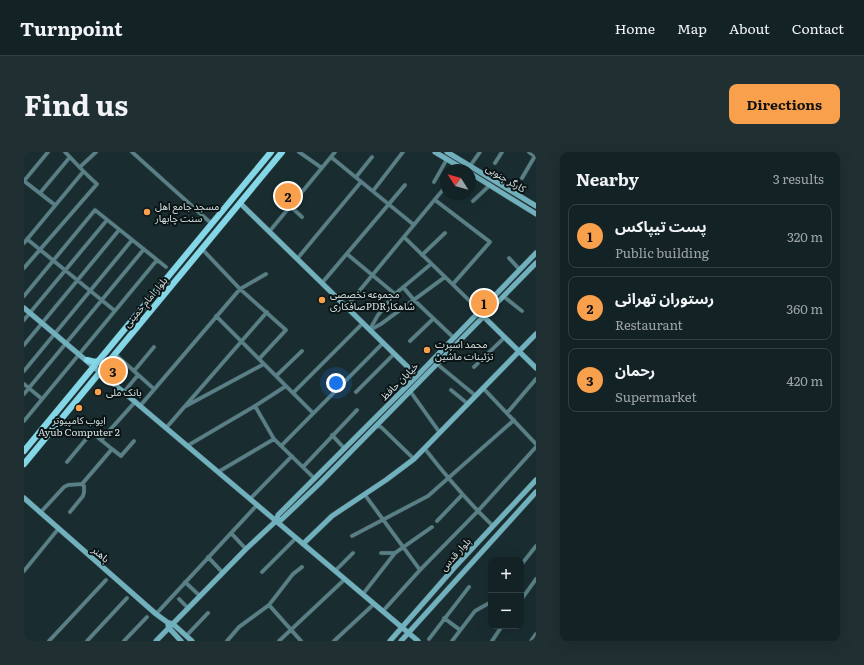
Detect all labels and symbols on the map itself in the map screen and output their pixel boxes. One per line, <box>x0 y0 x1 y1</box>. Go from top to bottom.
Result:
street label: کارگر جنوبی <box>483 160 530 196</box>
north arrow <box>440 164 476 200</box>
pin: 2 <box>275 181 301 211</box>
place label: مسجد جامع اهل سنت چابهار <box>154 198 219 225</box>
marker: مسجد جامع اهل سنت چابهار <box>142 207 152 217</box>
street label: بلوار امام خمینی <box>119 273 172 332</box>
place label: مجموعه تخصصی صافکاریPDRشاهکار <box>330 286 415 313</box>
pin: 1 <box>471 288 497 318</box>
marker: مجموعه تخصصی صافکاریPDRشاهکار <box>317 295 327 305</box>
place label: محمد اسپرت تزئینات ماشین <box>435 336 493 363</box>
marker: محمد اسپرت تزئینات ماشین <box>422 345 432 355</box>
pin: 3 <box>100 356 126 386</box>
street label: خیابان حافظ <box>376 358 421 403</box>
your location <box>326 373 346 393</box>
place label: بانک ملی <box>106 384 142 399</box>
marker: بانک ملی <box>93 387 103 397</box>
marker: ایوب کامپیوتر Ayub Computer 2 <box>74 403 84 413</box>
place label: ایوب کامپیوتر Ayub Computer 2 <box>38 412 120 439</box>
street label: بلوار قدس <box>436 533 474 574</box>
street label: باهنر <box>89 541 114 566</box>

